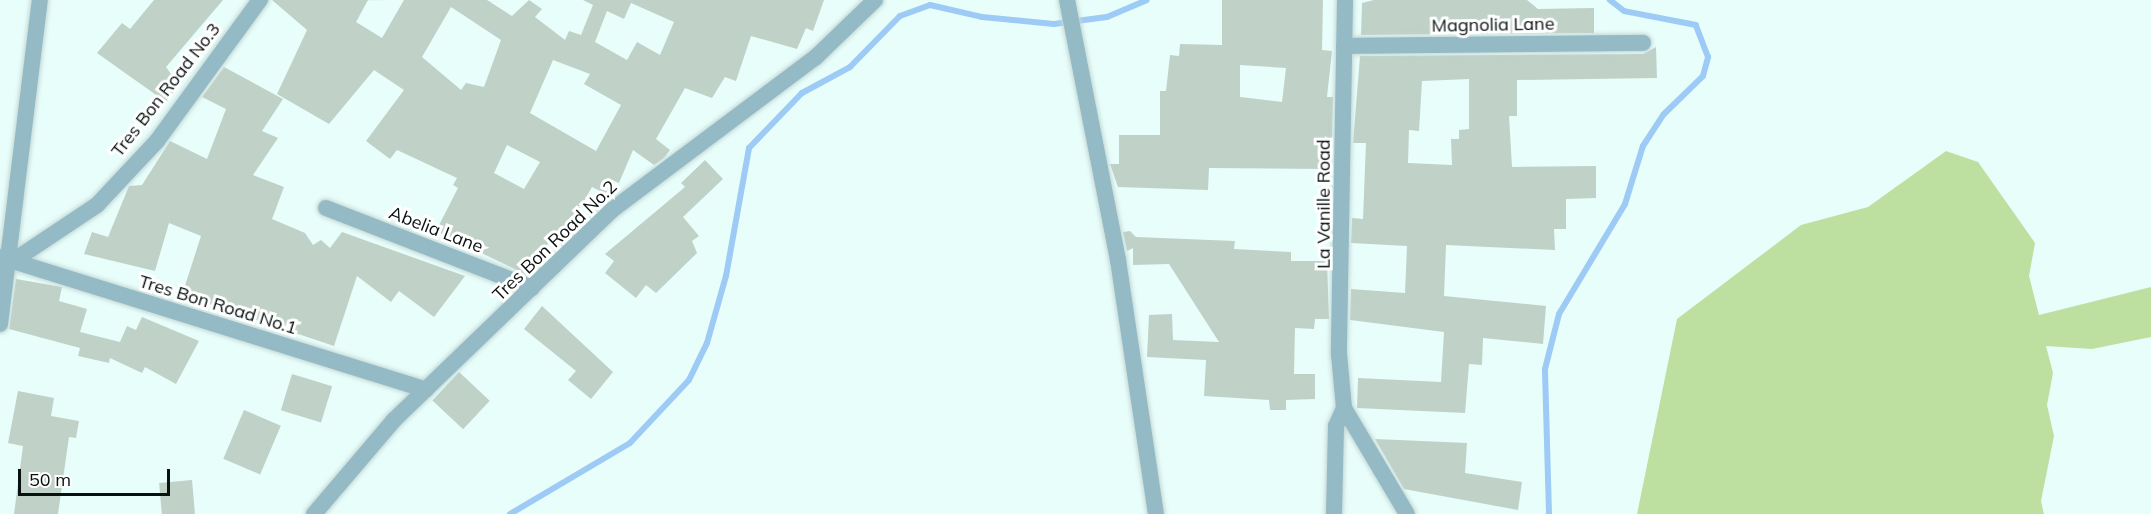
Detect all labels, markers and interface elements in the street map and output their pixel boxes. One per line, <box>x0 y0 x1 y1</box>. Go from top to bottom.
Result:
street label: Magnolia Lane <box>1431 13 1555 37</box>
street label: Tres Bon Road No.3 <box>107 19 225 161</box>
street label: La Vanille Road <box>1313 139 1335 269</box>
street label: Tres Bon Road No.2 <box>488 176 622 306</box>
street label: Abelia Lane <box>386 202 486 258</box>
street label: Tres Bon Road No.1 <box>136 271 300 339</box>
scale bar <box>21 457 172 495</box>
text: 50 m <box>29 468 71 491</box>

